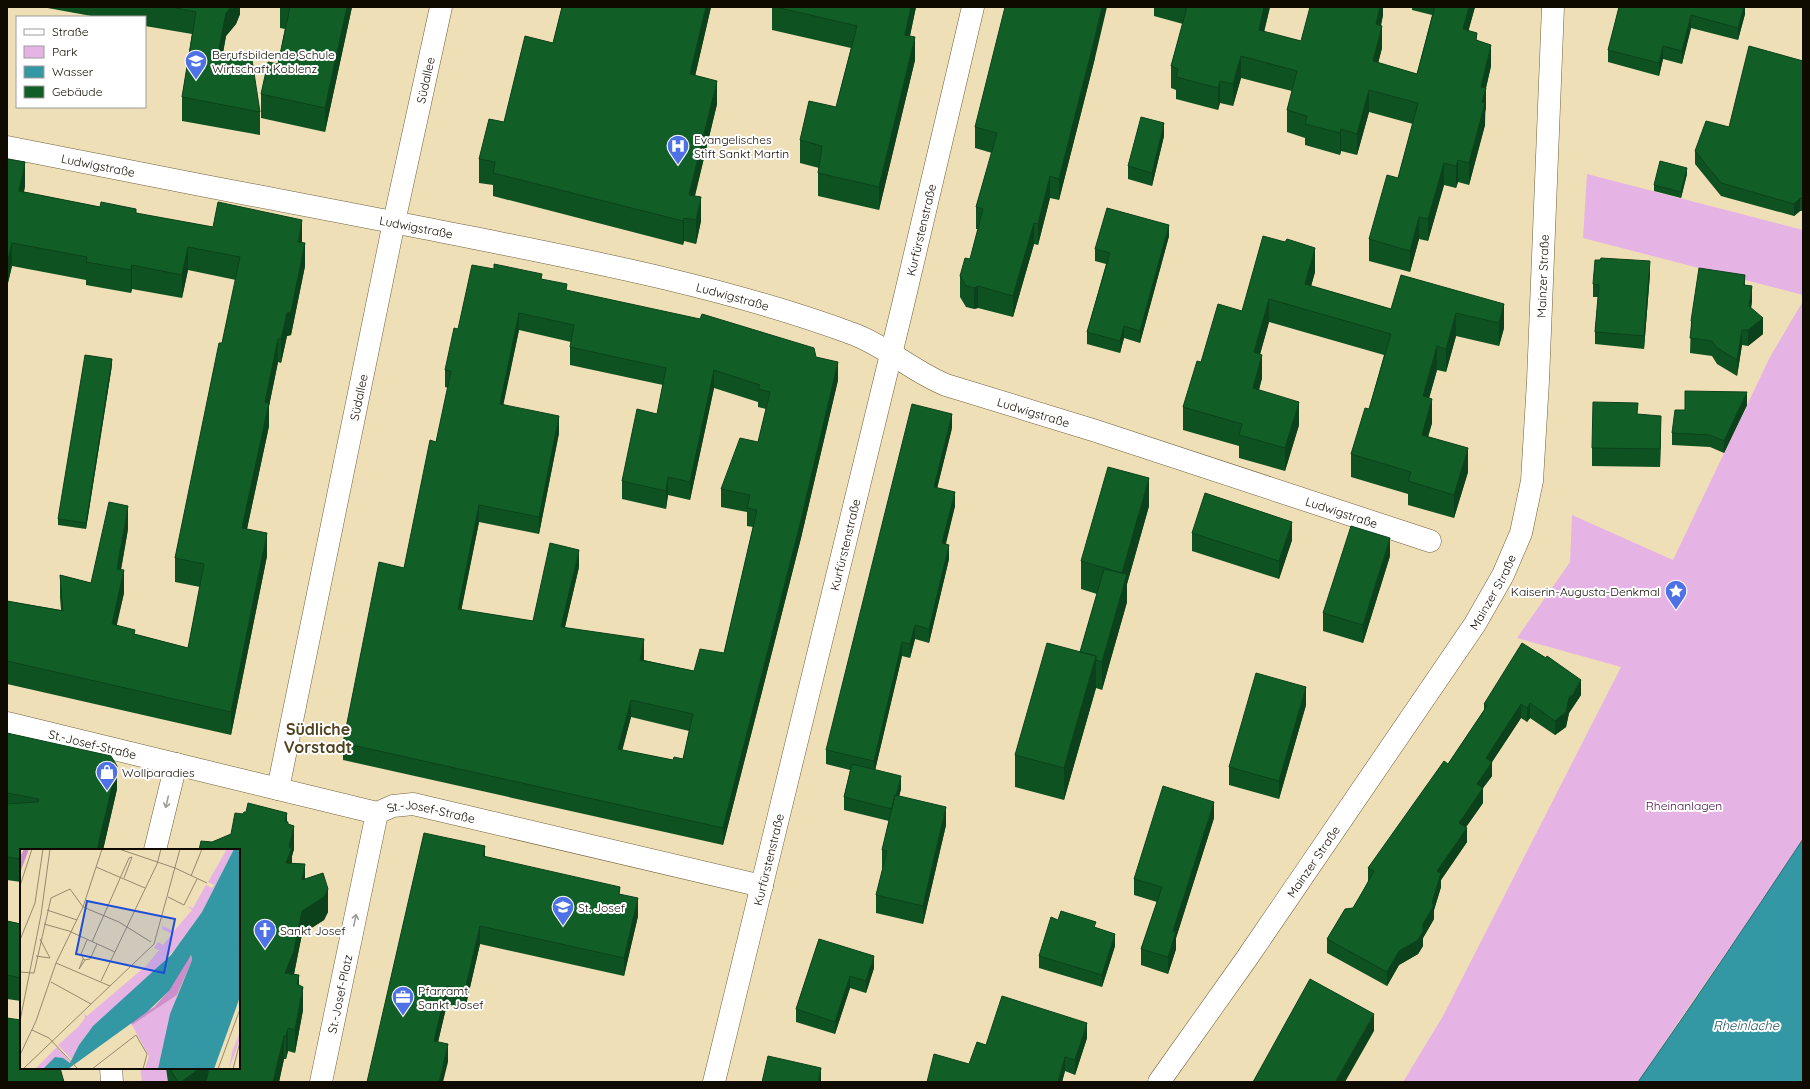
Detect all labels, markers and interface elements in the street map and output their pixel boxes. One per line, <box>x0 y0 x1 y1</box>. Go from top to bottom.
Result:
legend <box>16 16 146 108</box>
text: Straße <box>52 24 89 39</box>
text: Park <box>52 44 77 59</box>
place label: Berufsbildende Schule Wirtschaft Koblenz <box>212 47 335 76</box>
school or university icon: Berufsbildende Schule Wirtschaft Koblenz <box>183 48 209 81</box>
street label: Südallee <box>413 55 437 105</box>
text: Wasser <box>52 64 94 79</box>
text: Gebäude <box>52 84 103 99</box>
place label: Evangelisches Stift Sankt Martin <box>694 132 789 161</box>
hospital icon: Evangelisches Stift Sankt Martin <box>665 133 691 166</box>
street label: Ludwigstraße <box>60 150 137 180</box>
street label: Kurfürstenstraße <box>903 182 939 277</box>
street label: Ludwigstraße <box>378 212 455 241</box>
street label: Mainzer Straße <box>1533 234 1551 318</box>
street label: Ludwigstraße <box>695 279 771 313</box>
street label: Südallee <box>346 372 370 422</box>
street label: Ludwigstraße <box>995 394 1072 430</box>
street label: Ludwigstraße <box>1304 493 1380 531</box>
street label: Kurfürstenstraße <box>826 497 863 592</box>
street label: Mainzer Straße <box>1466 552 1519 633</box>
place icon: Kaiserin-Augusta-Denkmal <box>1663 578 1689 611</box>
place label: Kaiserin-Augusta-Denkmal <box>1511 584 1660 599</box>
district label: Südliche Vorstadt <box>284 719 352 757</box>
street label: St.-Josef-Straße <box>47 726 138 762</box>
shop icon: Wollparadies <box>94 759 120 792</box>
place label: Wollparadies <box>122 765 195 780</box>
one-way arrow <box>162 795 170 808</box>
street label: St.-Josef-Straße <box>384 796 477 826</box>
park label: Rheinanlagen <box>1646 798 1722 813</box>
street label: Kurfürstenstraße <box>750 812 787 907</box>
street label: Mainzer Straße <box>1283 822 1343 900</box>
inset map <box>20 849 240 1069</box>
school or university icon: St. Josef <box>550 894 576 927</box>
place label: St. Josef <box>578 900 626 915</box>
one-way arrow <box>351 914 359 927</box>
church icon: Sankt Josef <box>252 917 278 950</box>
place label: Sankt Josef <box>280 923 346 938</box>
street label: St.-Josef-Platz <box>324 953 355 1035</box>
place label: Pfarramt Sankt Josef <box>418 983 484 1012</box>
office icon: Pfarramt Sankt Josef <box>390 984 416 1017</box>
water label: Rheinlache <box>1713 1017 1780 1033</box>

